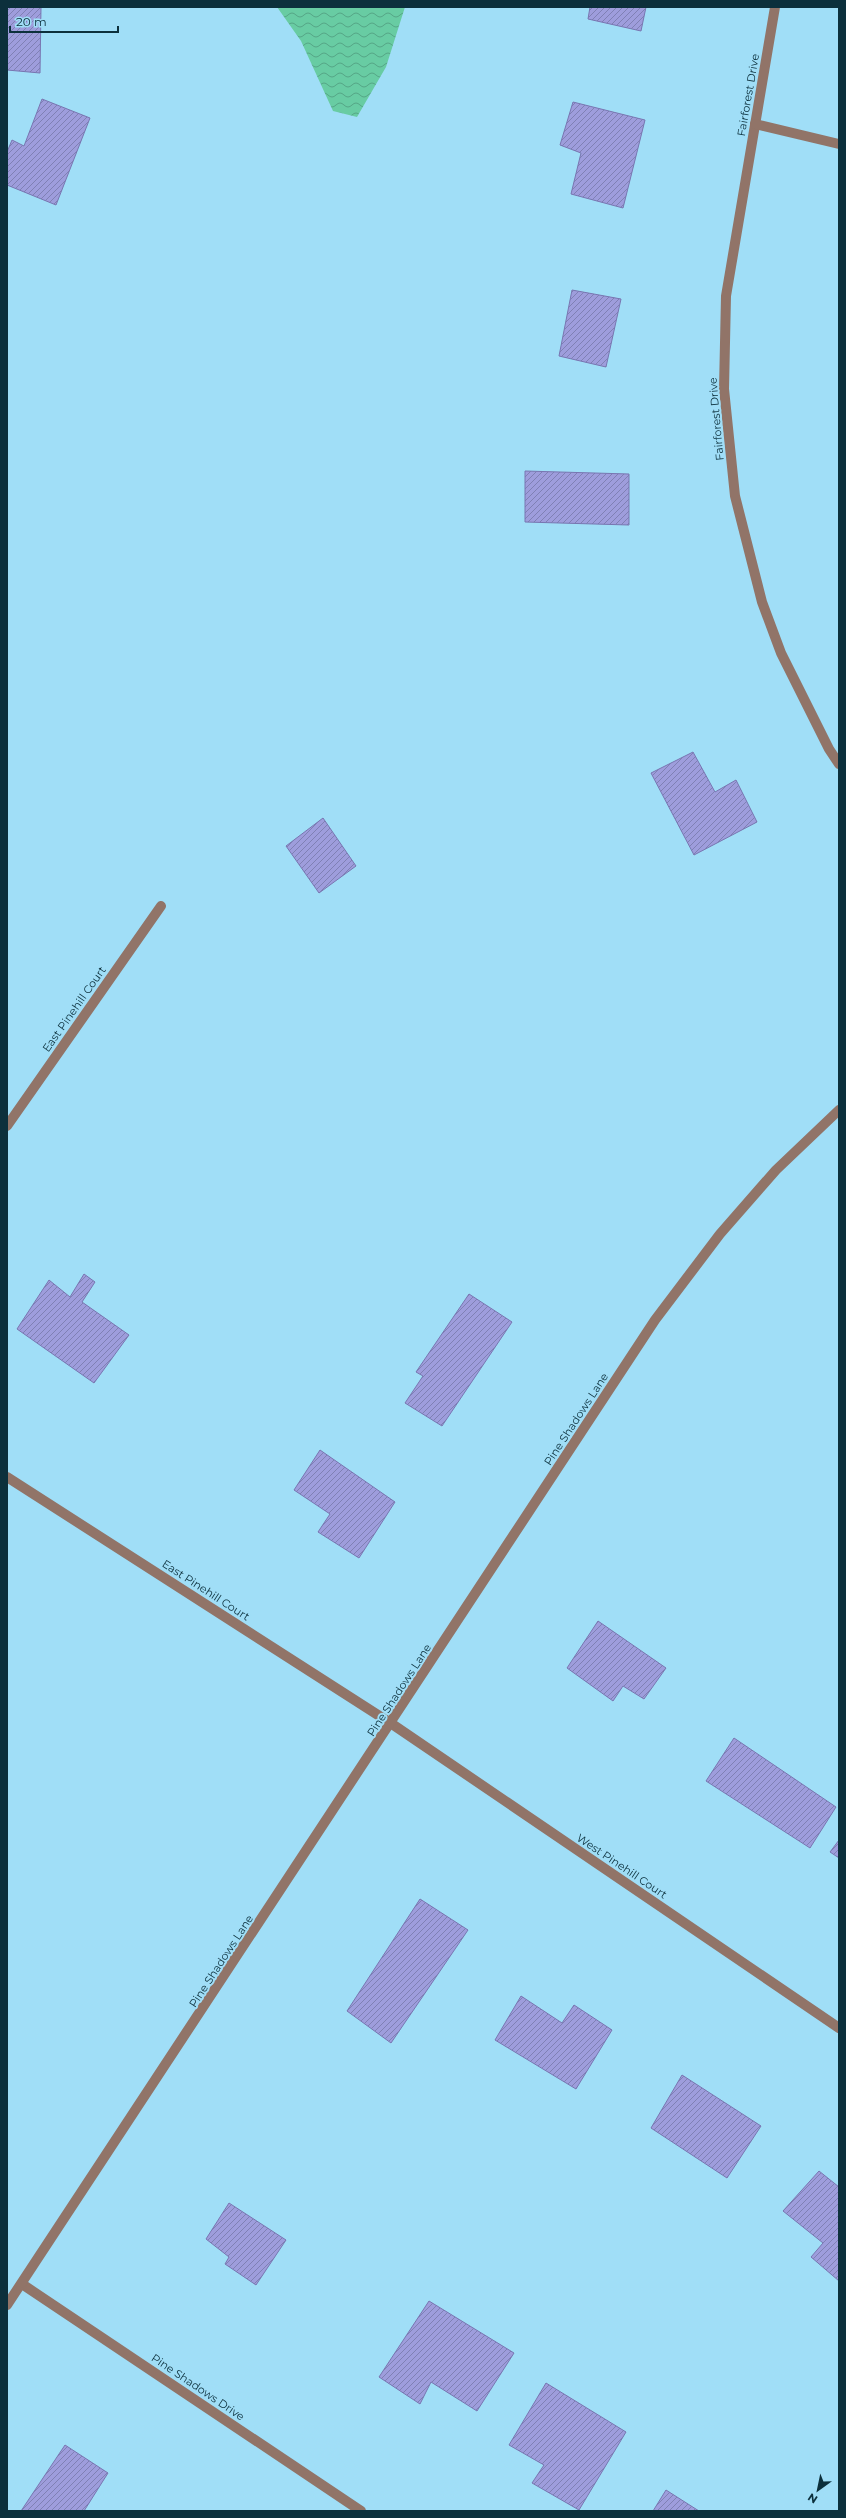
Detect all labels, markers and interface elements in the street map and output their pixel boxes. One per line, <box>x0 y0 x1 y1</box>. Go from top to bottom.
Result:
scale bar <box>10 8 118 34</box>
text: 20 m <box>16 14 47 29</box>
street label: Fairforest Drive <box>734 52 762 137</box>
street label: Fairforest Drive <box>705 376 727 461</box>
street label: East Pinehill Court <box>39 963 109 1055</box>
street label: Pine Shadows Lane <box>541 1370 611 1468</box>
street label: East Pinehill Court <box>160 1556 253 1624</box>
street label: Pine Shadows Lane <box>364 1641 434 1739</box>
street label: West Pinehill Court <box>574 1831 670 1902</box>
street label: Pine Shadows Lane <box>186 1912 256 2010</box>
street label: Pine Shadows Drive <box>149 2351 248 2424</box>
north arrow <box>798 2470 838 2510</box>
text: N <box>805 2490 820 2507</box>

